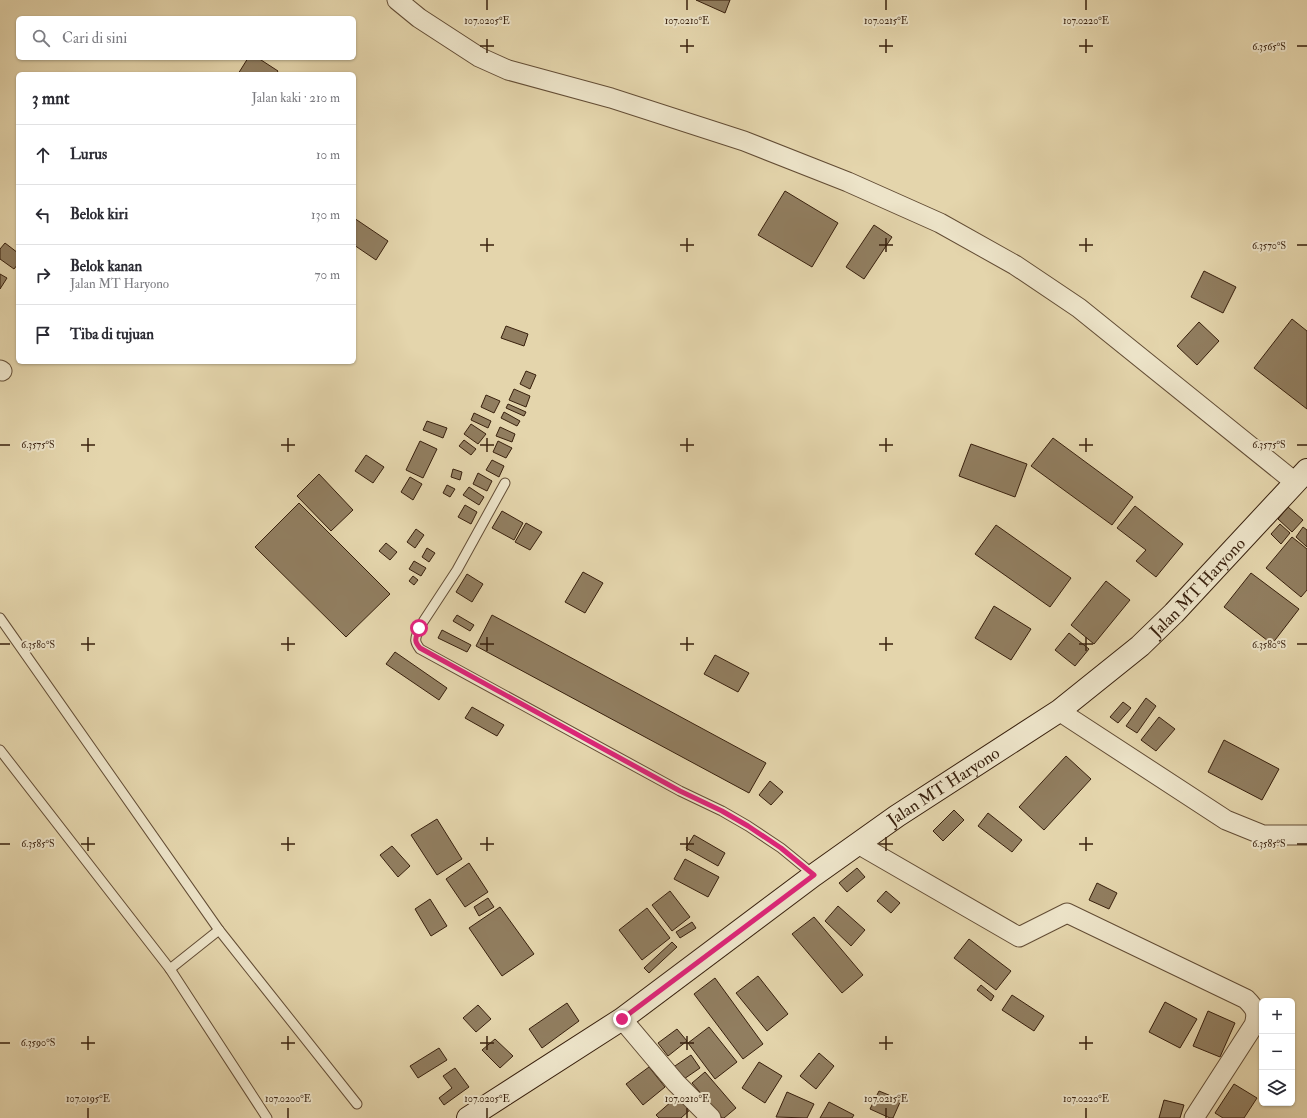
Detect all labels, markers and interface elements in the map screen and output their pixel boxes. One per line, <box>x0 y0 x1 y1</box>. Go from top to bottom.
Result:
text: 107.0205°E <box>464 15 510 27</box>
text: 107.0210°E <box>665 15 709 27</box>
text: 107.0215°E <box>864 15 908 27</box>
text: 107.0220°E <box>1063 15 1109 27</box>
search box <box>16 16 356 60</box>
icon: search <box>30 27 52 49</box>
text: Cari di sini <box>62 29 127 48</box>
text: 6.3565°S <box>1252 41 1286 53</box>
text: 3 mnt <box>32 88 69 109</box>
text: Jalan kaki · 210 m <box>252 90 340 106</box>
icon: ahead <box>32 144 54 166</box>
text: Lurus <box>70 145 107 164</box>
text: 10 m <box>316 147 340 163</box>
icon: left <box>32 204 54 226</box>
text: Belok kiri <box>70 205 128 224</box>
text: 130 m <box>311 207 340 223</box>
text: 6.3570°S <box>1252 240 1286 252</box>
text: Belok kanan <box>70 257 142 276</box>
icon: right <box>32 264 54 286</box>
text: 70 m <box>315 267 340 283</box>
text: Jalan MT Haryono <box>70 276 169 292</box>
icon: arrive <box>32 324 54 346</box>
text: Tiba di tujuan <box>70 325 154 344</box>
text: 6.3575°S <box>21 439 55 451</box>
text: 6.3575°S <box>1252 439 1286 451</box>
street label: Jalan MT Haryono <box>1145 533 1250 643</box>
route start <box>410 619 428 637</box>
text: 6.3580°S <box>21 639 55 651</box>
text: 6.3580°S <box>1252 639 1286 651</box>
street label: Jalan MT Haryono <box>882 742 1004 832</box>
text: 6.3585°S <box>21 838 55 850</box>
text: 6.3585°S <box>1252 838 1286 850</box>
map controls <box>1259 998 1295 1106</box>
button: + <box>1259 998 1295 1034</box>
route end <box>613 1010 631 1028</box>
button: − <box>1259 1034 1295 1070</box>
text: 6.3590°S <box>21 1037 55 1049</box>
button: layers <box>1259 1070 1295 1106</box>
text: 107.0195°E <box>66 1093 110 1105</box>
text: 107.0200°E <box>265 1093 311 1105</box>
text: 107.0205°E <box>464 1093 510 1105</box>
text: 107.0210°E <box>665 1093 709 1105</box>
text: 107.0215°E <box>864 1093 908 1105</box>
text: 107.0220°E <box>1063 1093 1109 1105</box>

